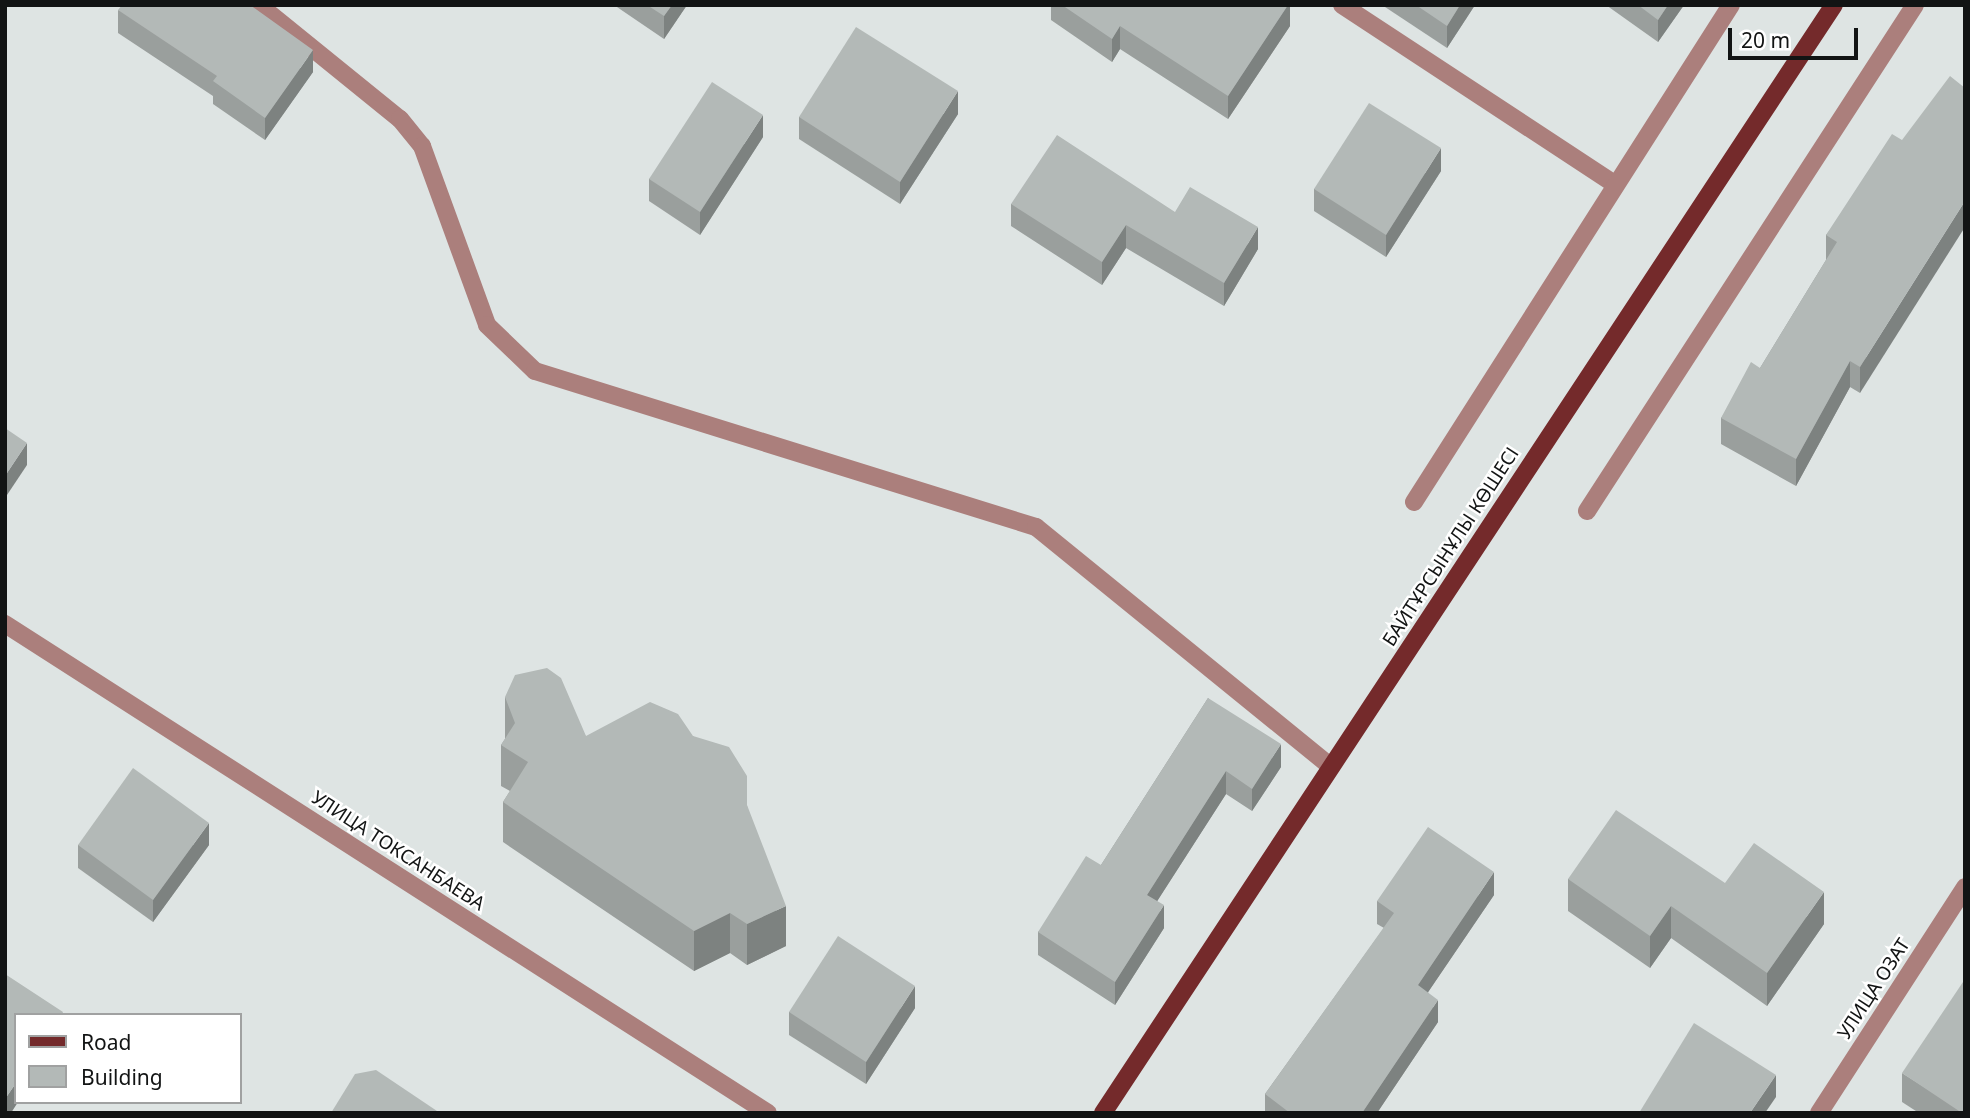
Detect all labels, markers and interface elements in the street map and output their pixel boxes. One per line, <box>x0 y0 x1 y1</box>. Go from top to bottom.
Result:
scale bar <box>1732 14 1862 58</box>
text: 20 m <box>1741 26 1790 54</box>
street label: БАЙТҰРСЫНҰЛЫ КӨШЕСІ <box>1378 443 1524 651</box>
street label: УЛИЦА ТОКСАНБАЕВА <box>307 786 489 916</box>
street label: УЛИЦА ОЗАТ <box>1833 934 1915 1044</box>
legend <box>14 1013 242 1104</box>
text: Road <box>81 1028 131 1056</box>
text: Building <box>81 1063 163 1091</box>

